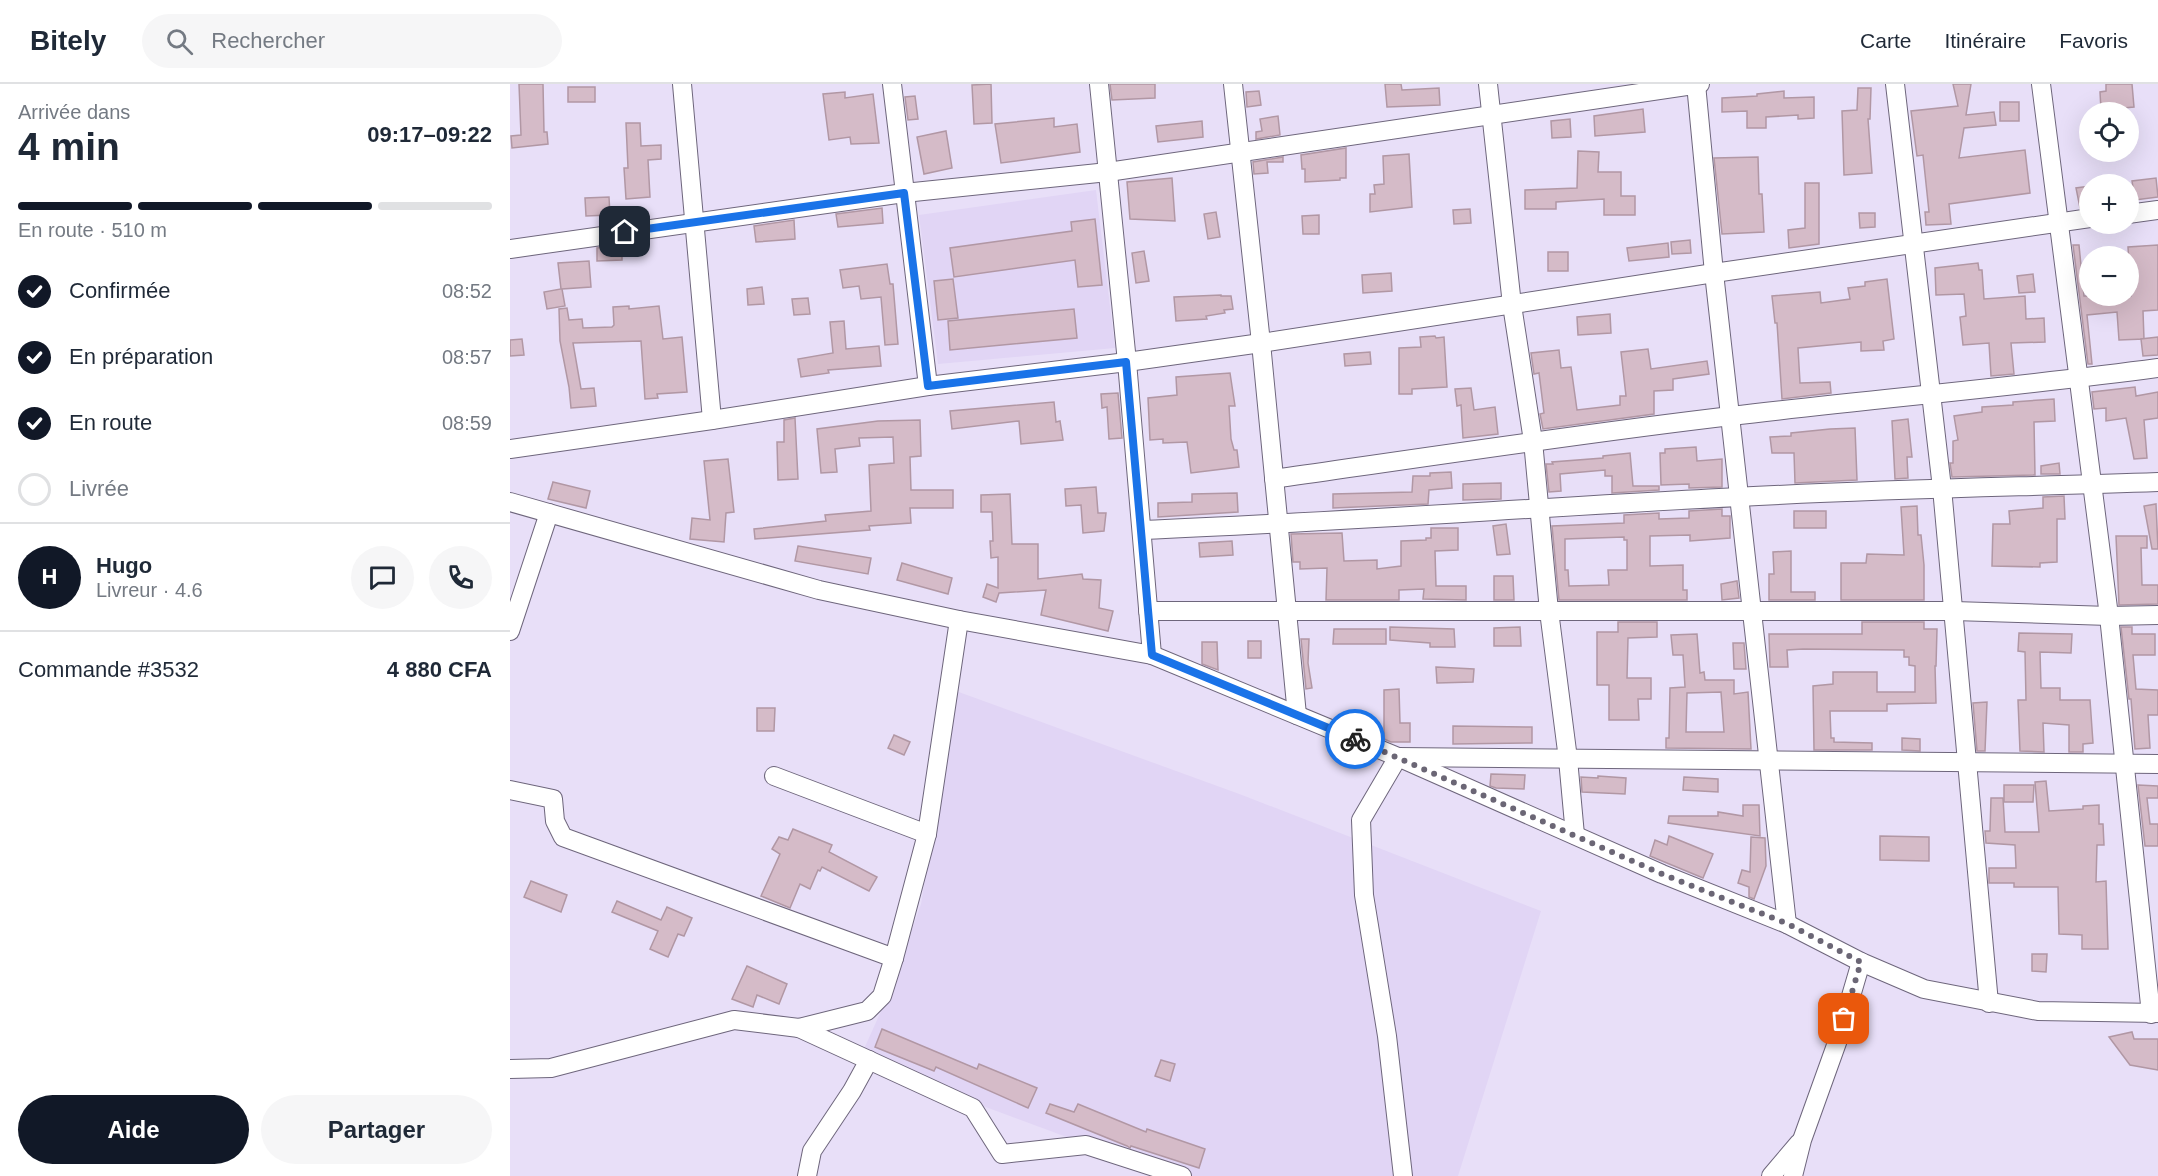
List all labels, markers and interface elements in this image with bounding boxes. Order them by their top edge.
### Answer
search box [142,14,562,68]
text: Bitely [30,25,106,56]
icon: search [163,25,196,58]
text: Rechercher [211,28,325,53]
text: Carte [1860,29,1911,52]
text: Itinéraire [1944,29,2026,52]
text: Favoris [2059,29,2128,52]
text: Arrivée dans [18,101,130,123]
map controls [2079,102,2139,306]
button: locate [2079,102,2139,162]
text: 09:17–09:22 [367,122,492,147]
text: 4 min [18,125,120,168]
button: + [2079,174,2139,234]
pin [599,206,650,257]
icon: home [608,215,641,248]
text: En route · 510 m [18,219,167,241]
button: − [2079,246,2139,306]
icon: check [18,275,51,308]
text: Confirmée [69,278,170,303]
text: 08:52 [442,280,492,302]
icon: check [18,341,51,374]
text: En préparation [69,344,213,369]
text: 08:57 [442,346,492,368]
icon: check [18,407,51,440]
text: En route [69,410,152,435]
text: 08:59 [442,412,492,434]
text: Livrée [69,476,129,501]
button: chat [351,546,414,609]
button: phone [429,546,492,609]
text: Hugo [96,553,152,578]
text: H [42,564,57,589]
text: Livreur · 4.6 [96,579,203,601]
text: Commande #3532 [18,657,199,682]
text: 4 880 CFA [387,657,492,682]
courier [1325,709,1385,769]
icon: bike [1339,723,1372,756]
pin [1818,993,1869,1044]
icon: bag [1827,1002,1860,1035]
button: Aide [18,1095,249,1164]
button: Partager [261,1095,492,1164]

